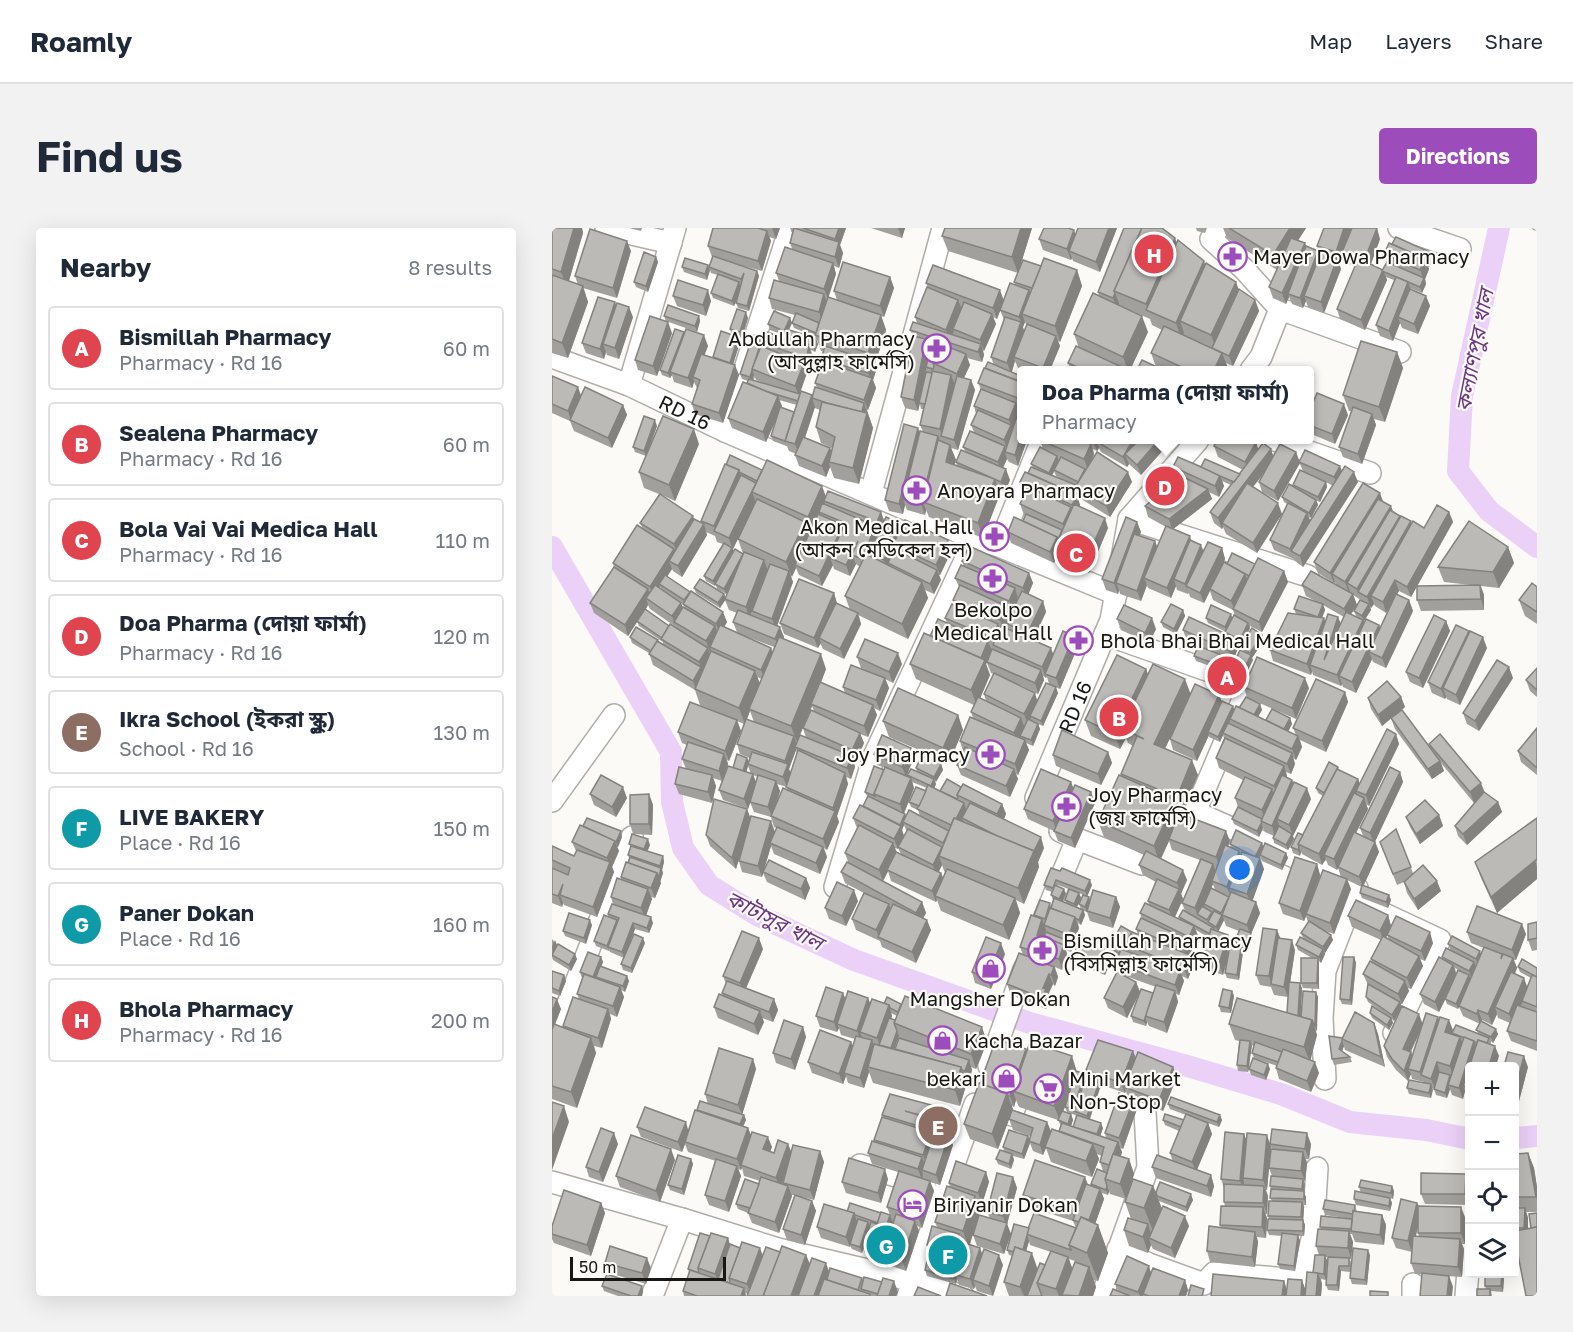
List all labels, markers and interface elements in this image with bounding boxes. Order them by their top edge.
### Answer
text: Roamly [30,25,132,58]
text: Map [1309,28,1352,54]
text: Layers [1385,28,1452,54]
text: Share [1485,28,1543,54]
button: Directions [1379,128,1537,184]
text: Find us [36,131,183,181]
pin: H [1134,231,1174,276]
pharmacy icon: Mayer Dowa Pharmacy [1216,240,1248,272]
place label: Mayer Dowa Pharmacy [1253,244,1469,268]
text: Nearby [60,252,151,283]
text: 8 results [408,255,492,279]
water label: কল্যাণপুর খাল [1449,283,1499,413]
text: Bismillah Pharmacy [119,323,331,350]
place label: Abdullah Pharmacy (আব্দুল্লাহ ফার্মেসি) [728,326,915,374]
pharmacy icon: Abdullah Pharmacy (আব্দুল্লাহ ফার্মেসি) [920,333,952,365]
text: A [74,336,89,360]
text: 60 m [443,336,490,360]
text: Pharmacy · Rd 16 [119,350,283,374]
popup [1017,366,1314,444]
text: Doa Pharma (দোয়া ফার্মা) [1042,378,1289,405]
street label: RD 16 [655,389,715,434]
text: Pharmacy [1042,409,1137,433]
text: Sealena Pharmacy [119,419,318,446]
text: B [74,432,89,456]
text: 60 m [443,432,490,456]
text: Pharmacy · Rd 16 [119,446,283,470]
pin: D [1146,464,1184,508]
pharmacy icon: Anoyara Pharmacy [900,474,932,506]
place label: Anoyara Pharmacy [937,478,1115,502]
place label: Akon Medical Hall (আকন মেডিকেল হল) [794,514,973,561]
text: Bola Vai Vai Medica Hall [119,515,378,542]
pharmacy icon: Akon Medical Hall (আকন মেডিকেল হল) [978,521,1010,553]
text: C [74,528,89,552]
text: 110 m [436,528,490,552]
pin: C [1056,530,1096,576]
text: Pharmacy · Rd 16 [119,542,283,566]
pharmacy icon: Bekolpo Medical Hall [977,562,1009,594]
place label: Bekolpo Medical Hall [933,597,1053,644]
text: Doa Pharma (দোয়া ফার্মা) [119,609,367,636]
text: D [74,624,89,648]
text: 120 m [434,624,490,648]
pharmacy icon: Bhola Bhai Bhai Medical Hall [1063,624,1095,656]
place label: Bhola Bhai Bhai Medical Hall [1100,628,1374,652]
text: Pharmacy · Rd 16 [119,640,283,664]
pin: A [1208,654,1246,698]
street label: RD 16 [1053,677,1096,737]
pin: B [1100,694,1138,740]
text: Ikra School (ইকরা স্কুল) [119,705,335,732]
text: E [75,720,88,744]
text: 130 m [434,720,490,744]
text: School · Rd 16 [119,736,254,760]
pharmacy icon: Joy Pharmacy [975,738,1007,770]
place label: Joy Pharmacy [836,742,970,766]
place label: Joy Pharmacy (জয় ফার্মেসি) [1088,782,1222,829]
pharmacy icon: Joy Pharmacy (জয় ফার্মেসি) [1051,790,1083,822]
text: LIVE BAKERY [119,803,264,830]
text: F [76,816,87,840]
text: 150 m [434,816,490,840]
text: Place · Rd 16 [119,830,241,854]
your location [1225,855,1254,884]
water label: কাটাসুর খাল [722,885,831,957]
text: Paner Dokan [119,899,254,926]
text: G [74,912,89,936]
text: 160 m [433,912,490,936]
text: Place · Rd 16 [119,926,241,950]
place label: Bismillah Pharmacy (বিসমিল্লাহ ফার্মেসি) [1063,928,1252,975]
pharmacy icon: Bismillah Pharmacy (বিসমিল্লাহ ফার্মেসি) [1026,935,1058,967]
shop icon: Mangsher Dokan [974,952,1006,984]
place label: Mangsher Dokan [909,986,1071,1010]
text: Bhola Pharmacy [119,995,294,1022]
text: H [74,1008,89,1032]
text: 200 m [431,1008,490,1032]
text: Pharmacy · Rd 16 [119,1022,283,1046]
shop icon: Kacha Bazar [927,1024,959,1056]
place label: Kacha Bazar [964,1028,1083,1052]
shop icon: bekari [991,1062,1023,1094]
map controls [1465,1062,1519,1278]
button: + [1465,1062,1519,1116]
place label: bekari [927,1066,986,1090]
place label: Mini Market Non-Stop [1069,1066,1181,1113]
supermarket icon: Mini Market Non-Stop [1032,1073,1064,1105]
pin: E [918,1104,958,1148]
button: − [1465,1116,1519,1170]
button: locate [1465,1170,1519,1224]
hotel icon: Biriyanir Dokan [896,1188,928,1220]
place label: Biriyanir Dokan [933,1192,1078,1216]
pin: G [866,1222,906,1268]
button: layers [1465,1224,1519,1278]
pin: F [928,1232,968,1278]
scale bar [570,1254,726,1282]
text: 50 m [579,1257,616,1277]

